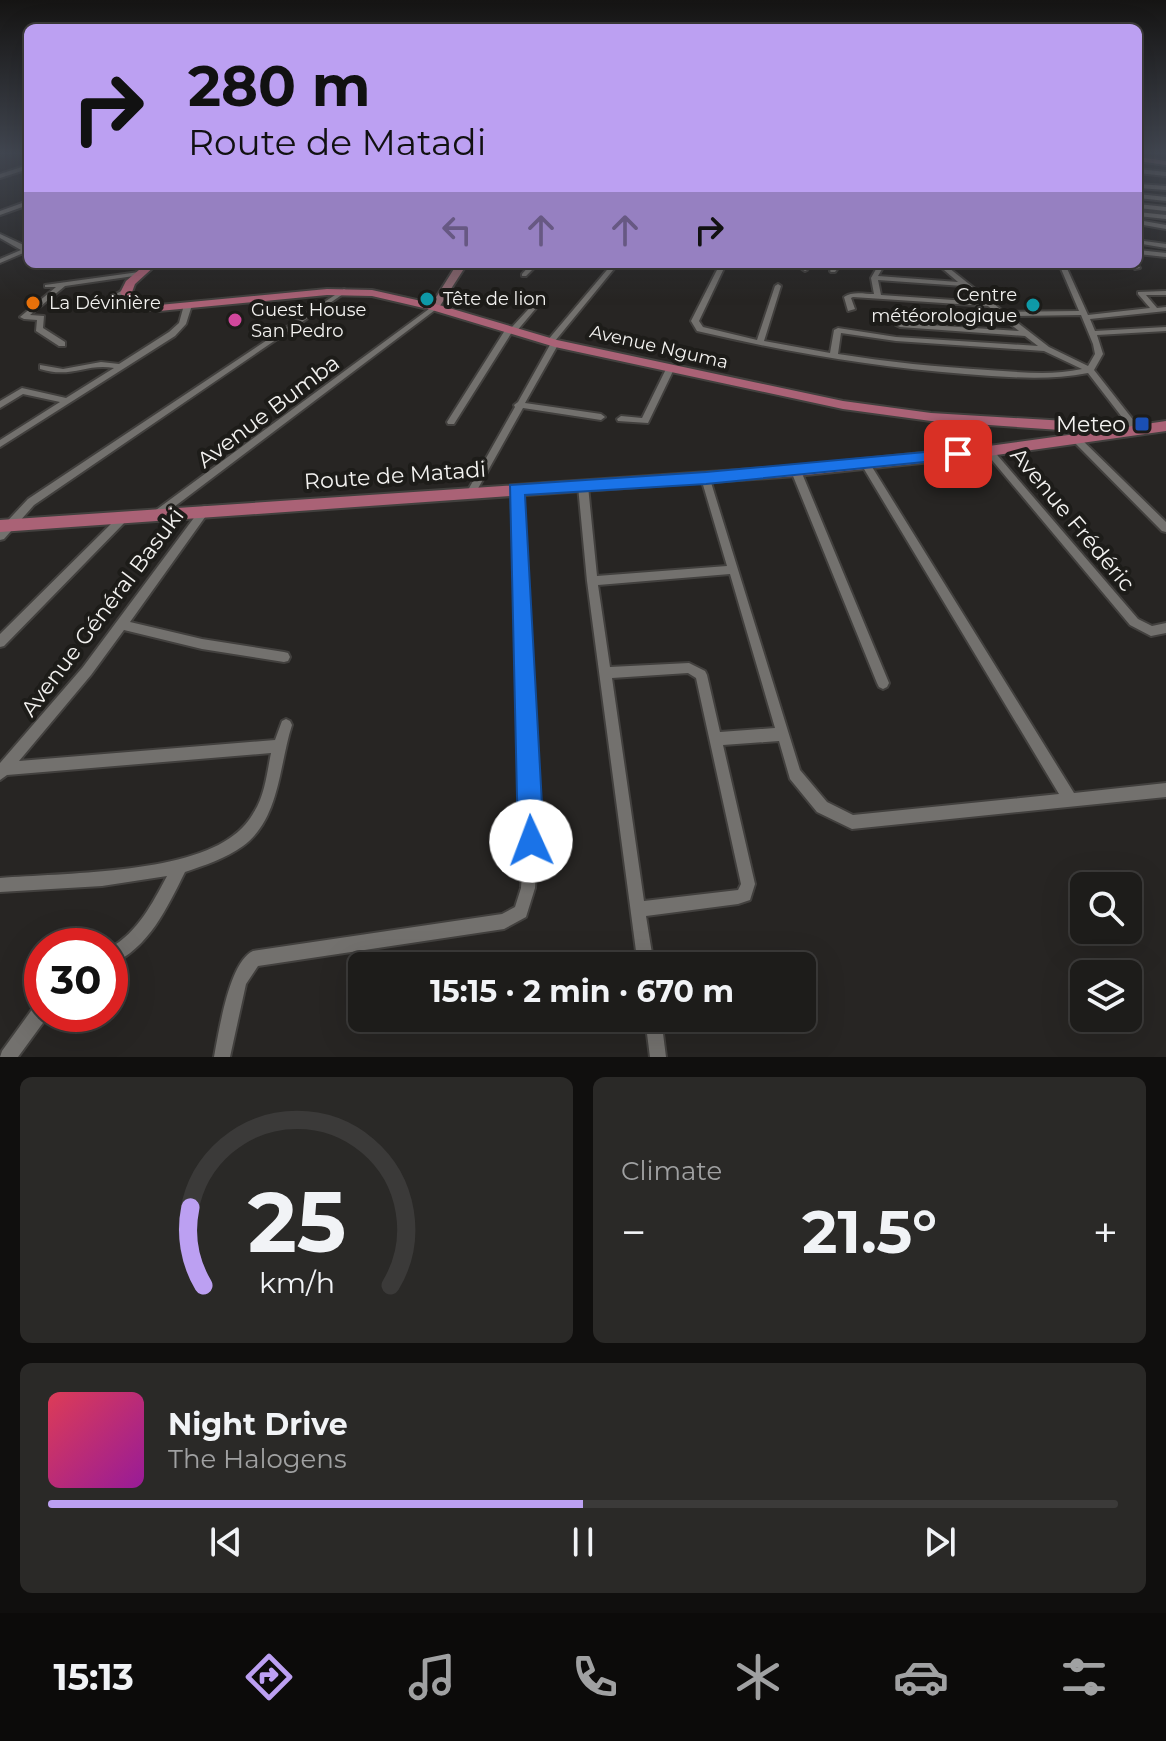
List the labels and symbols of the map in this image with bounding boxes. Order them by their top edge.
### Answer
place label: Centre météorologique [871,284,1017,327]
place label: Tête de lion [443,288,547,310]
marker: Tête de lion [418,290,436,308]
place label: La Dévinière [49,292,161,314]
marker: La Dévinière [24,294,42,312]
marker: Centre météorologique [1024,296,1042,314]
place label: Guest House San Pedro [251,299,366,342]
marker: Guest House San Pedro [226,311,244,329]
street label: Avenue Nguma [588,320,730,374]
street label: Avenue Bumba [192,349,345,474]
place label: Meteo [1056,411,1126,438]
marker: Meteo [1133,415,1151,433]
pin [924,420,992,488]
street label: Avenue Frédéric [1005,442,1141,597]
street label: Route de Matadi [303,456,487,495]
street label: Avenue Général Basuki [15,503,190,722]
position arrow [489,799,573,883]
speed limit sign: 30 [24,928,128,1032]

